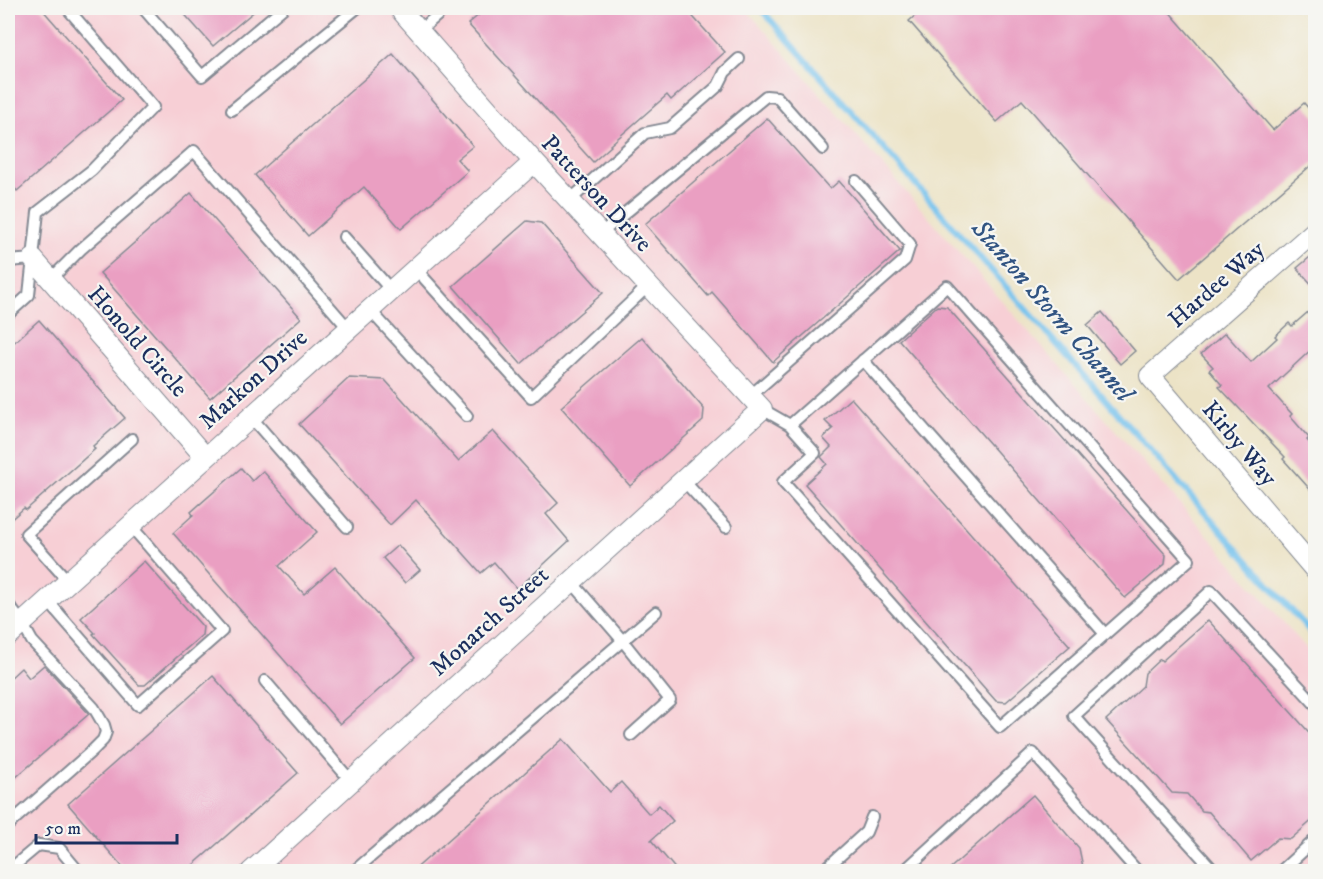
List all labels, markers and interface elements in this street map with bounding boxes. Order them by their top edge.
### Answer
street label: Patterson Drive [534,129,658,259]
water label: Stanton Storm Channel [963,212,1142,411]
street label: Hardee Way [1162,234,1272,335]
street label: Honold Circle [81,280,194,404]
street label: Markon Drive [193,323,314,436]
street label: Kirby Way [1195,395,1284,493]
street label: Monarch Street [424,560,556,683]
scale bar [36,807,177,845]
text: 50 m [45,818,81,840]

